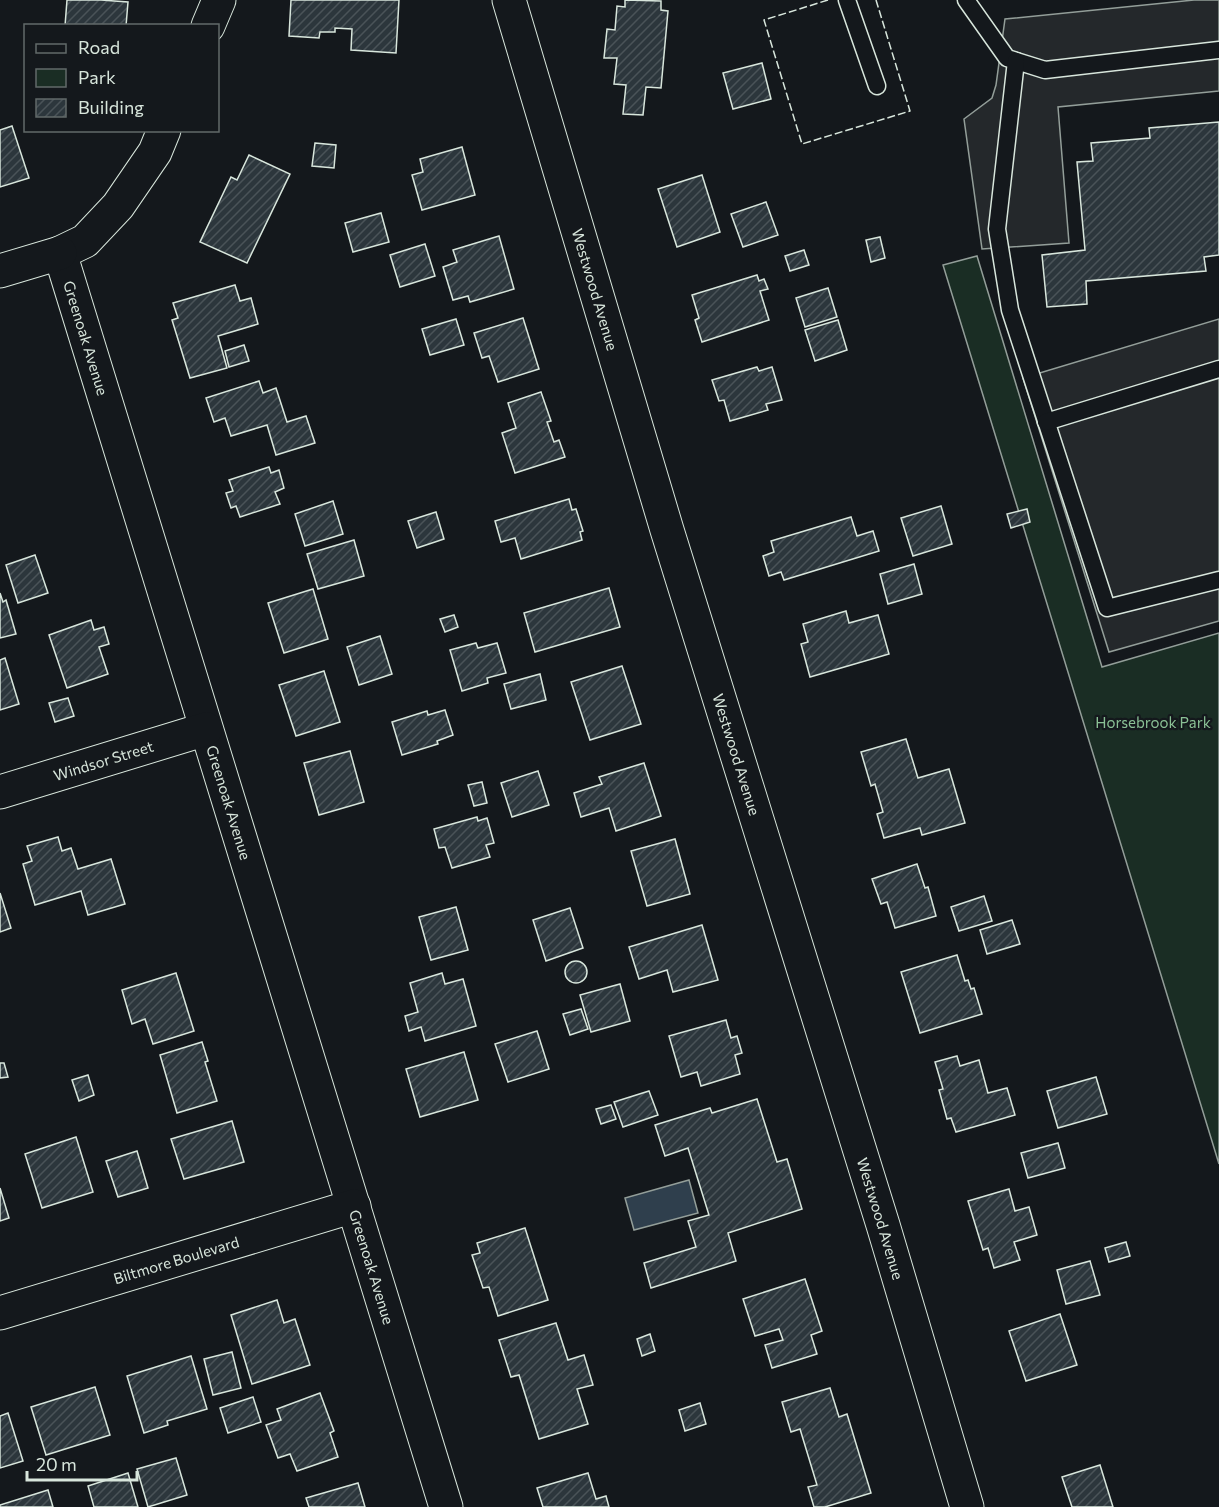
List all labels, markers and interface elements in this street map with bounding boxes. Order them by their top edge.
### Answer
legend [24,24,219,132]
text: Road [78,36,120,58]
text: Park [78,66,116,88]
text: Building [78,96,144,118]
street label: Westwood Avenue [569,226,622,353]
street label: Greenoak Avenue [60,278,112,398]
street label: Westwood Avenue [709,691,764,817]
park label: Horsebrook Park [1095,713,1211,731]
street label: Windsor Street [51,737,155,784]
street label: Greenoak Avenue [203,743,255,862]
street label: Westwood Avenue [854,1155,908,1282]
street label: Greenoak Avenue [346,1207,398,1327]
street label: Biltmore Boulevard [111,1232,241,1287]
scale bar [27,1444,136,1482]
text: 20 m [36,1453,77,1475]

